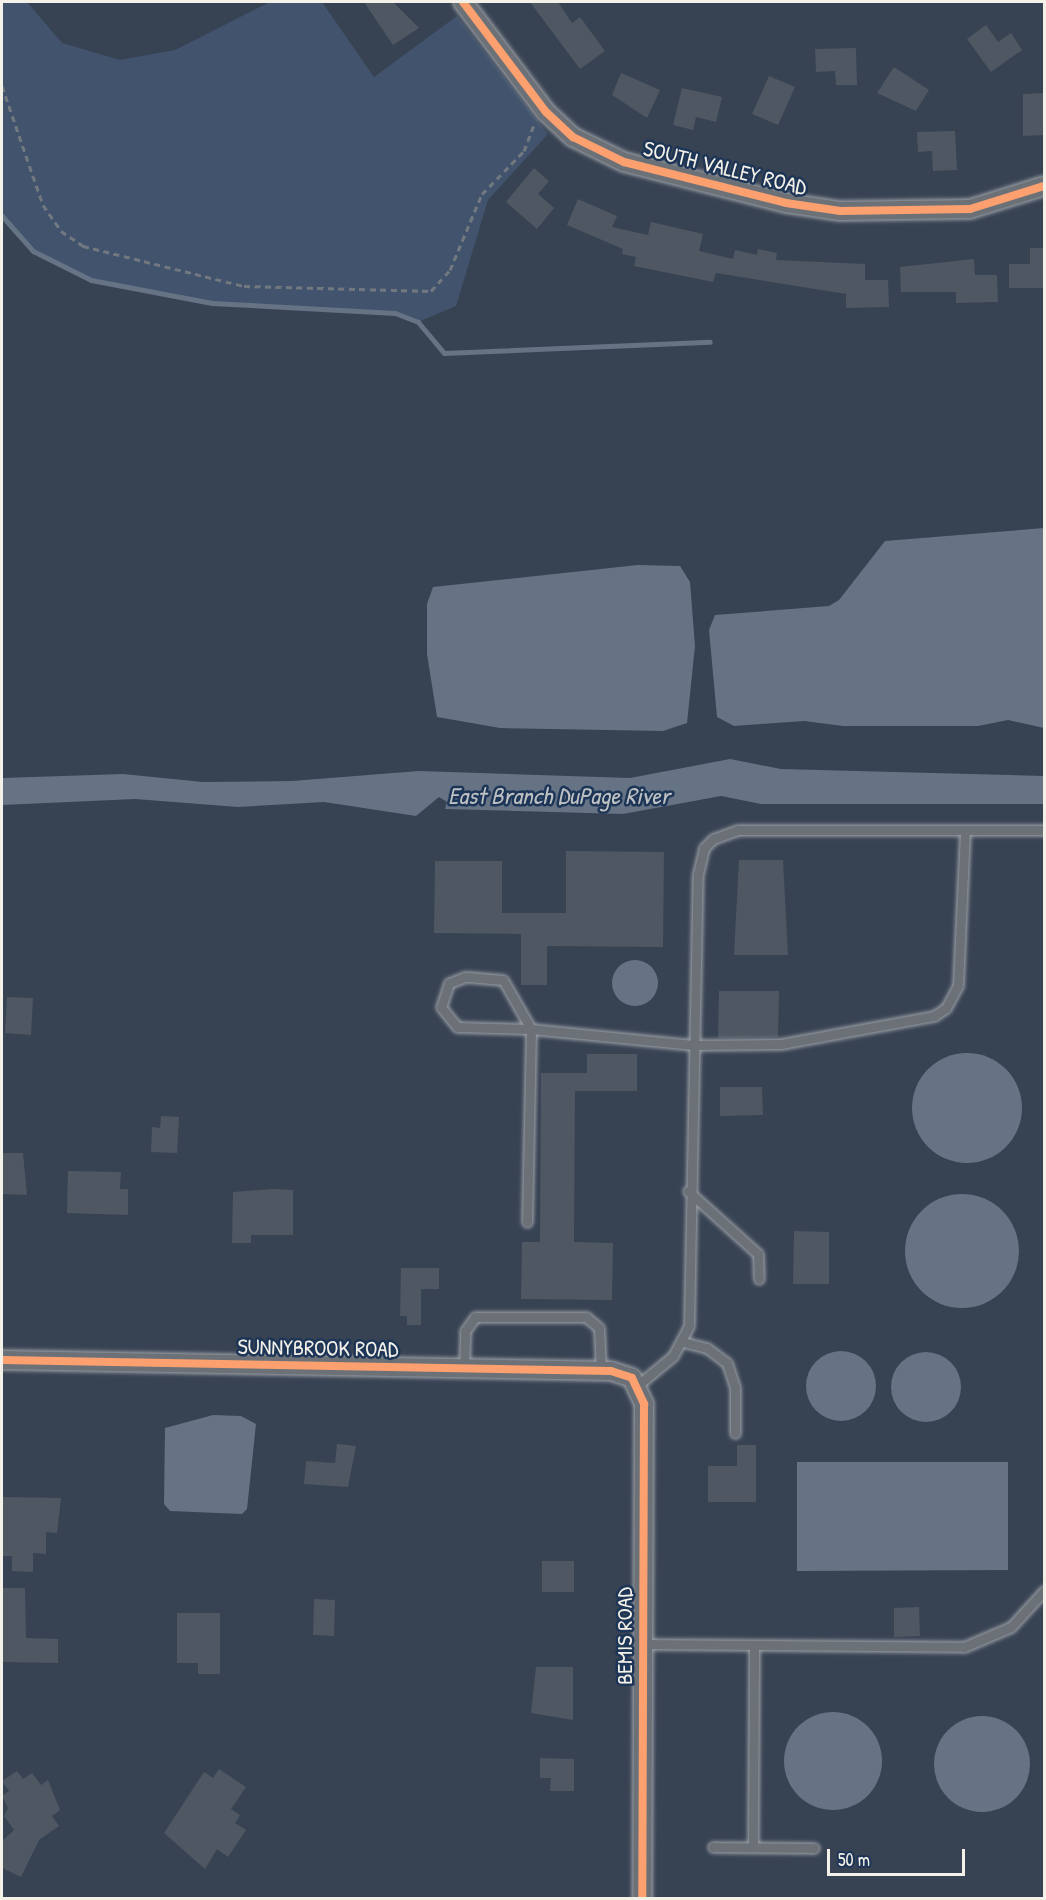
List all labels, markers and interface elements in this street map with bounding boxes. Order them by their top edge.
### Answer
street label: SOUTH VALLEY ROAD [641,135,809,201]
water label: East Branch DuPage River [448,782,670,810]
street label: SUNNYBROOK ROAD [237,1333,399,1363]
street label: BEMIS ROAD [612,1587,638,1685]
scale bar [830,1837,968,1875]
text: 50 m [838,1847,870,1872]

